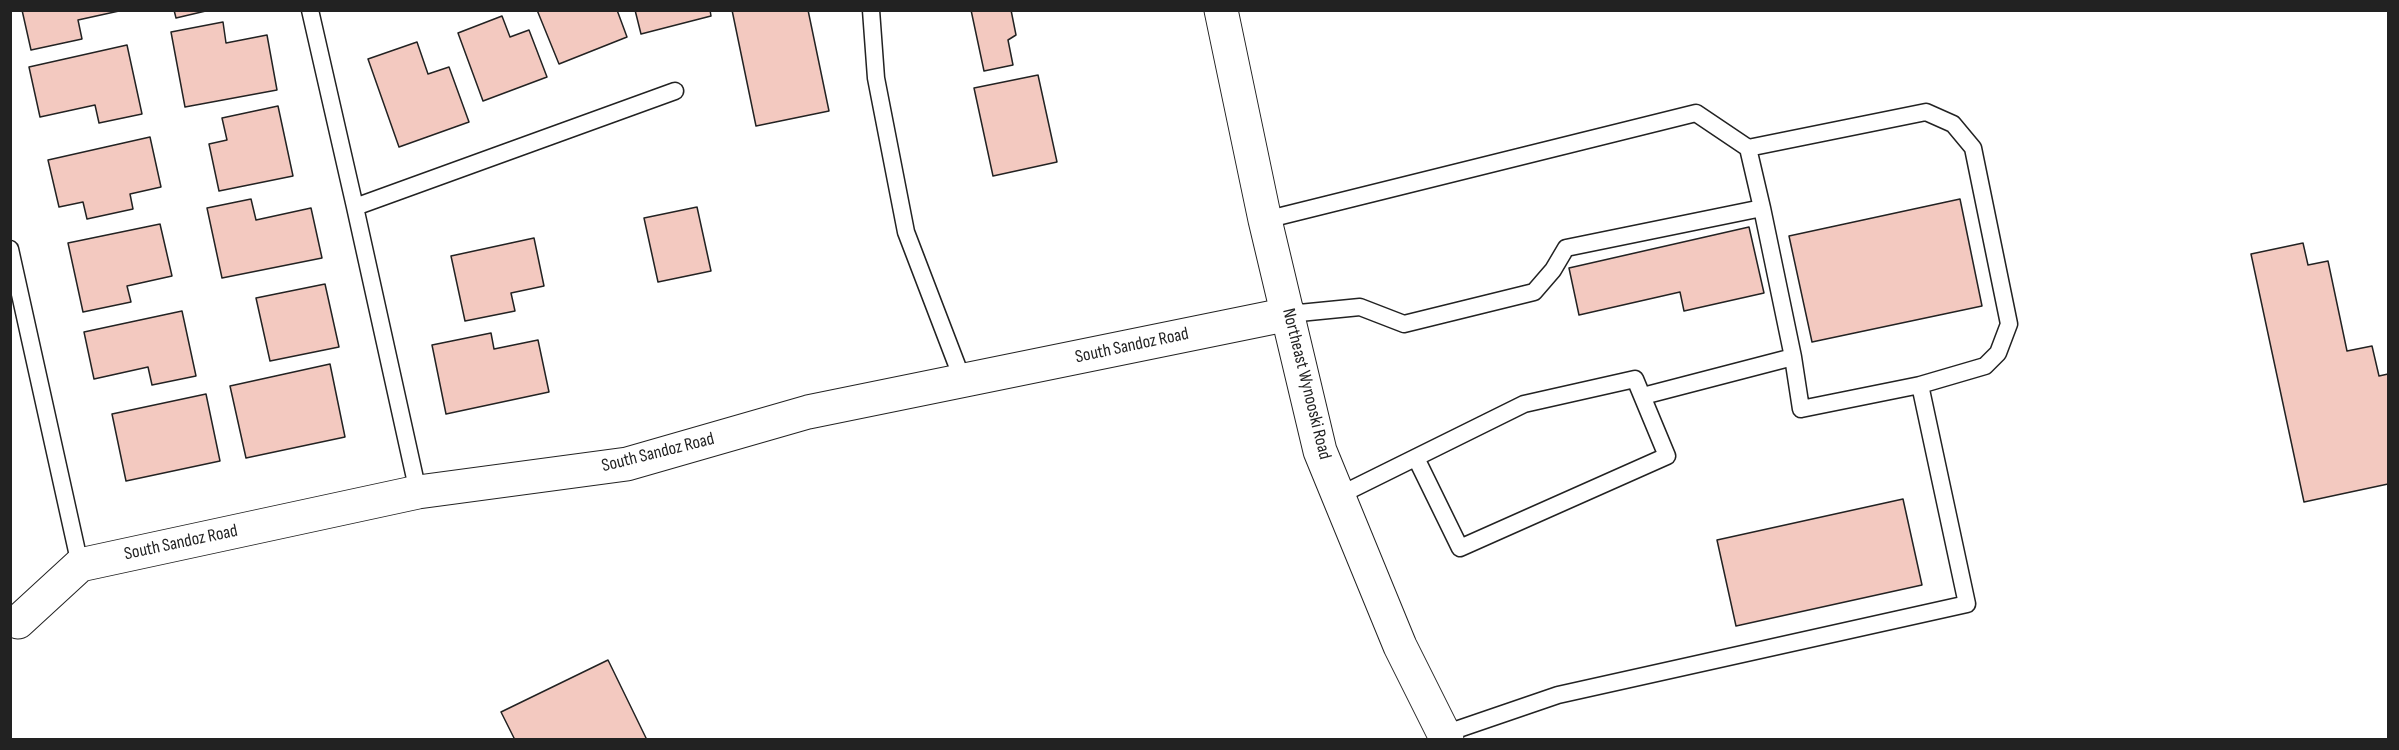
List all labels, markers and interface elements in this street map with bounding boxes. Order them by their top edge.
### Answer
street label: Northeast Wynooski Road [1277,306,1335,462]
street label: South Sandoz Road [1073,323,1191,369]
street label: South Sandoz Road [599,429,717,477]
street label: South Sandoz Road [122,520,240,566]

